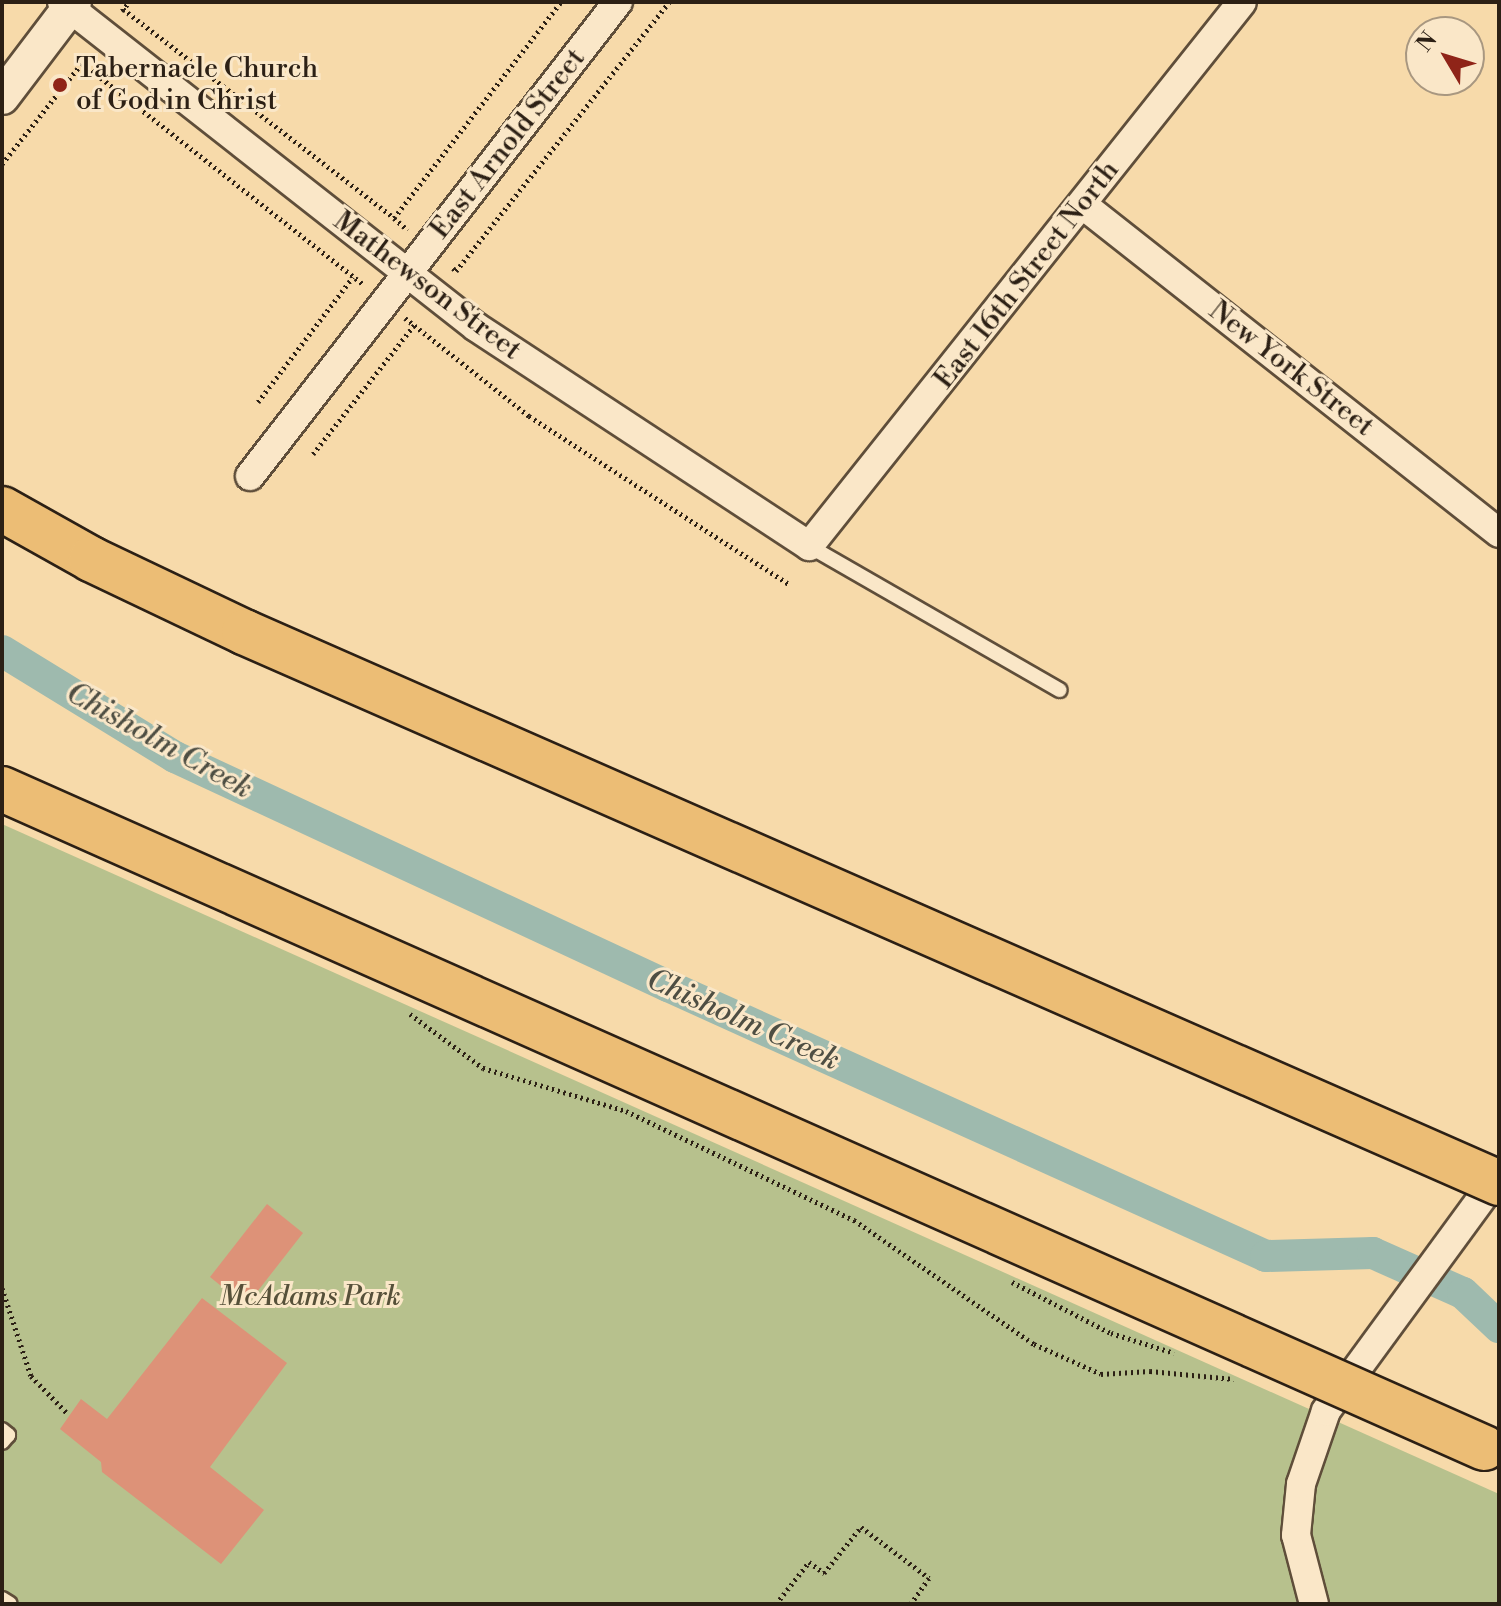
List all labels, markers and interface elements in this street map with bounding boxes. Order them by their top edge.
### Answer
north arrow [1405,16,1485,96]
text: N [1411,27,1443,57]
street label: East Arnold Street [423,42,593,246]
place label: Tabernacle Church of God in Christ [76,52,318,118]
marker: Tabernacle Church of God in Christ [51,76,69,94]
street label: East 16th Street North [927,154,1127,396]
street label: Mathewson Street [327,205,527,367]
street label: New York Street [1202,294,1380,444]
water label: Chisholm Creek [60,675,258,807]
water label: Chisholm Creek [641,961,845,1079]
park label: McAdams Park [219,1280,401,1314]

